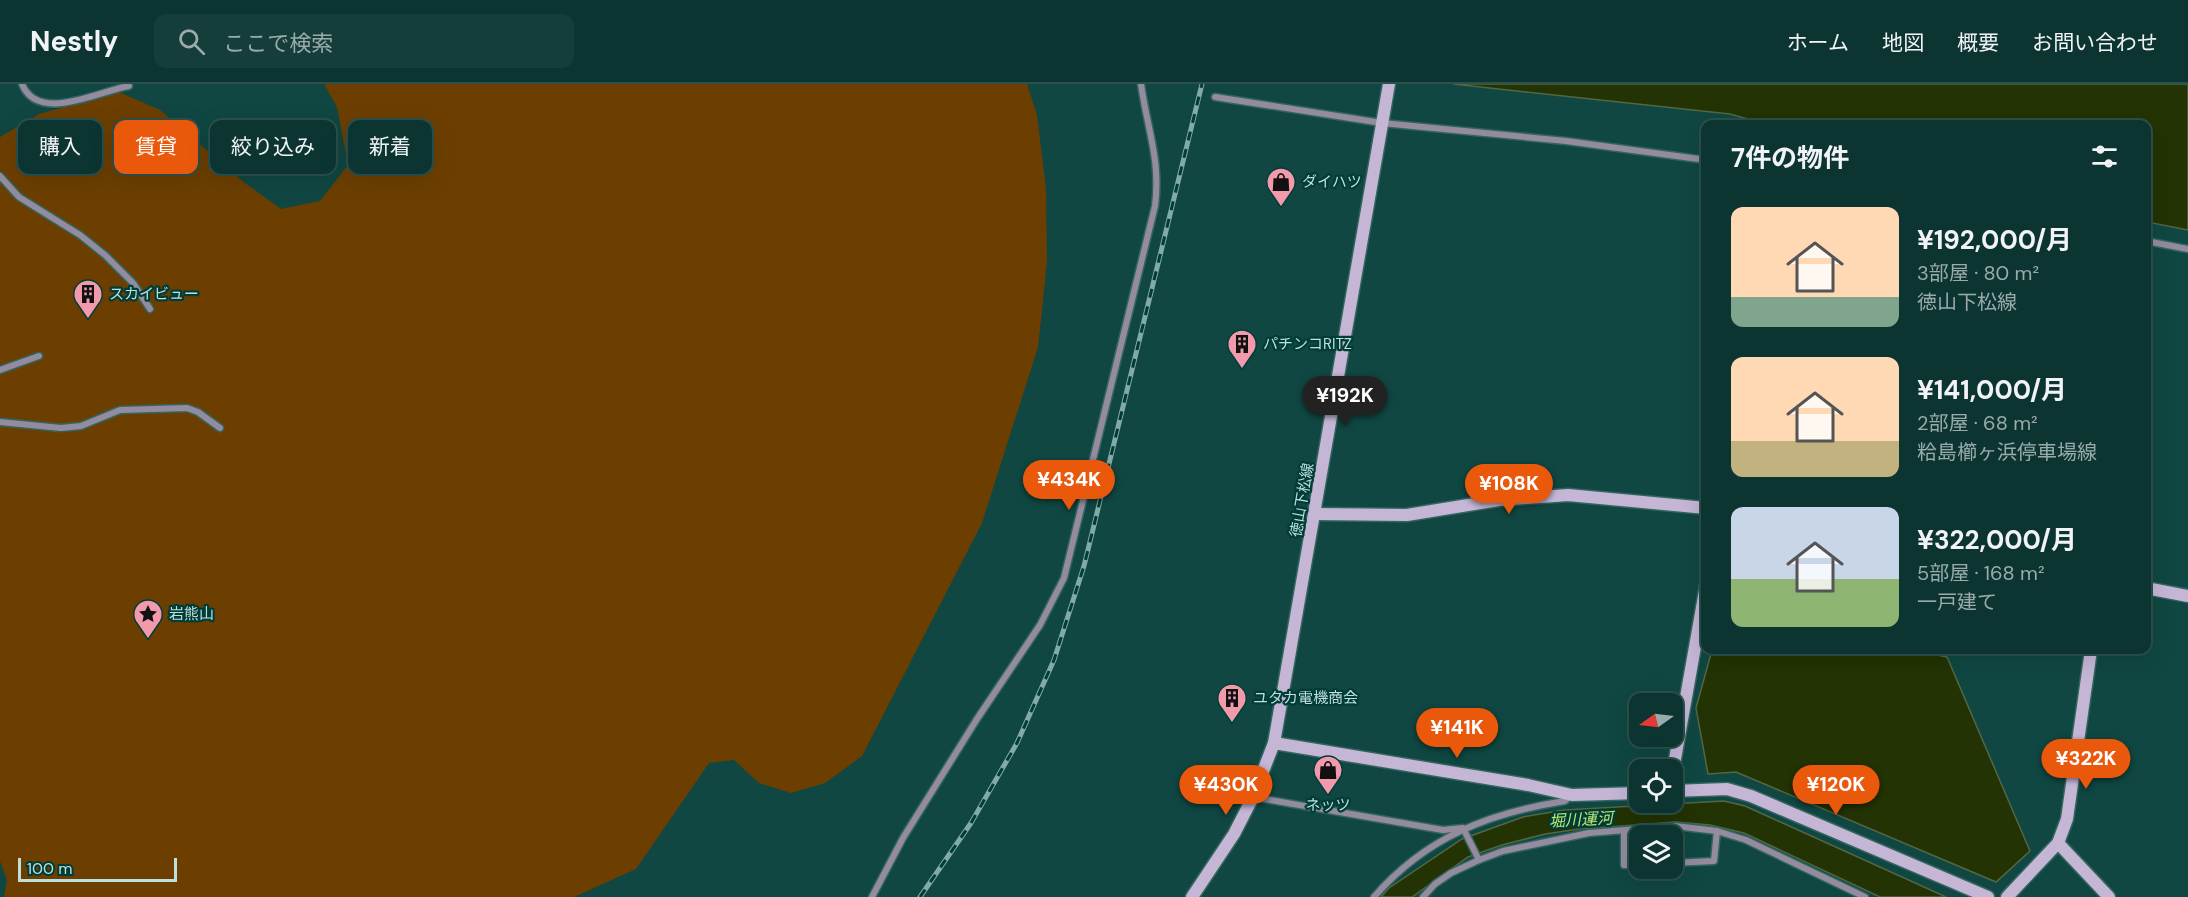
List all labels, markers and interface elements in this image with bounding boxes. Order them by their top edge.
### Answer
search box [154,14,574,68]
text: Nestly [30,23,118,60]
icon: search [175,25,208,58]
text: ここで検索 [223,29,333,58]
text: ホーム [1787,29,1849,57]
text: 地図 [1882,29,1924,57]
text: 概要 [1957,29,1999,57]
text: お問い合わせ [2032,29,2158,57]
chip: 購入 [18,120,102,174]
chip: 賃貸 [114,120,198,174]
chip: 絞り込み [210,120,336,174]
chip: 新着 [348,120,432,174]
icon: filters [2088,140,2121,173]
text: 7件の物件 [1731,141,1849,175]
shop icon: ダイハツ [1265,166,1297,208]
place label: ダイハツ [1302,172,1362,192]
text: ¥192,000/月 [1917,223,2072,257]
icon: home [1779,231,1851,303]
text: 3部屋 · 80 m² [1917,260,2039,286]
building icon: スカイビュー [72,278,104,320]
place label: スカイビュー [109,284,199,304]
text: 徳山下松線 [1917,289,2017,315]
building icon: パチンコRITZ [1226,328,1258,370]
place label: パチンコRITZ [1263,334,1352,354]
text: ¥141,000/月 [1917,373,2067,407]
pin: ¥192K [1303,376,1387,427]
icon: home [1779,381,1851,453]
text: ¥192K [1316,382,1374,408]
text: 2部屋 · 68 m² [1917,410,2038,436]
text: 粭島櫛ヶ浜停車場線 [1917,439,2097,465]
pin: ¥434K [1027,460,1111,511]
street label: 徳山下松線 [1286,461,1318,539]
pin: ¥108K [1467,464,1551,515]
text: ¥434K [1037,466,1101,492]
text: ¥108K [1479,470,1539,496]
text: ¥322,000/月 [1917,523,2077,557]
icon: home [1779,531,1851,603]
text: 5部屋 · 168 m² [1917,560,2045,586]
text: 一戸建て [1917,589,1997,615]
place icon: 岩熊山 [132,598,164,640]
place label: 岩熊山 [169,604,214,624]
building icon: ユタカ電機商会 [1216,682,1248,724]
place label: ユタカ電機商会 [1253,688,1358,708]
north arrow [1629,693,1683,747]
map controls [1629,693,1683,879]
pin: ¥141K [1415,708,1499,759]
text: ¥141K [1430,714,1484,740]
pin: ¥322K [2044,739,2128,790]
text: ¥322K [2055,745,2117,771]
shop icon: ネッツ [1312,754,1344,796]
button: locate [1629,759,1683,813]
pin: ¥430K [1184,765,1268,816]
pin: ¥120K [1794,765,1878,816]
text: ¥430K [1193,771,1259,797]
text: ¥120K [1807,771,1865,797]
place label: ネッツ [1305,795,1351,815]
water label: 堀川運河 [1549,807,1617,832]
button: layers [1629,825,1683,879]
scale bar [18,855,177,882]
text: 100 m [27,858,72,879]

